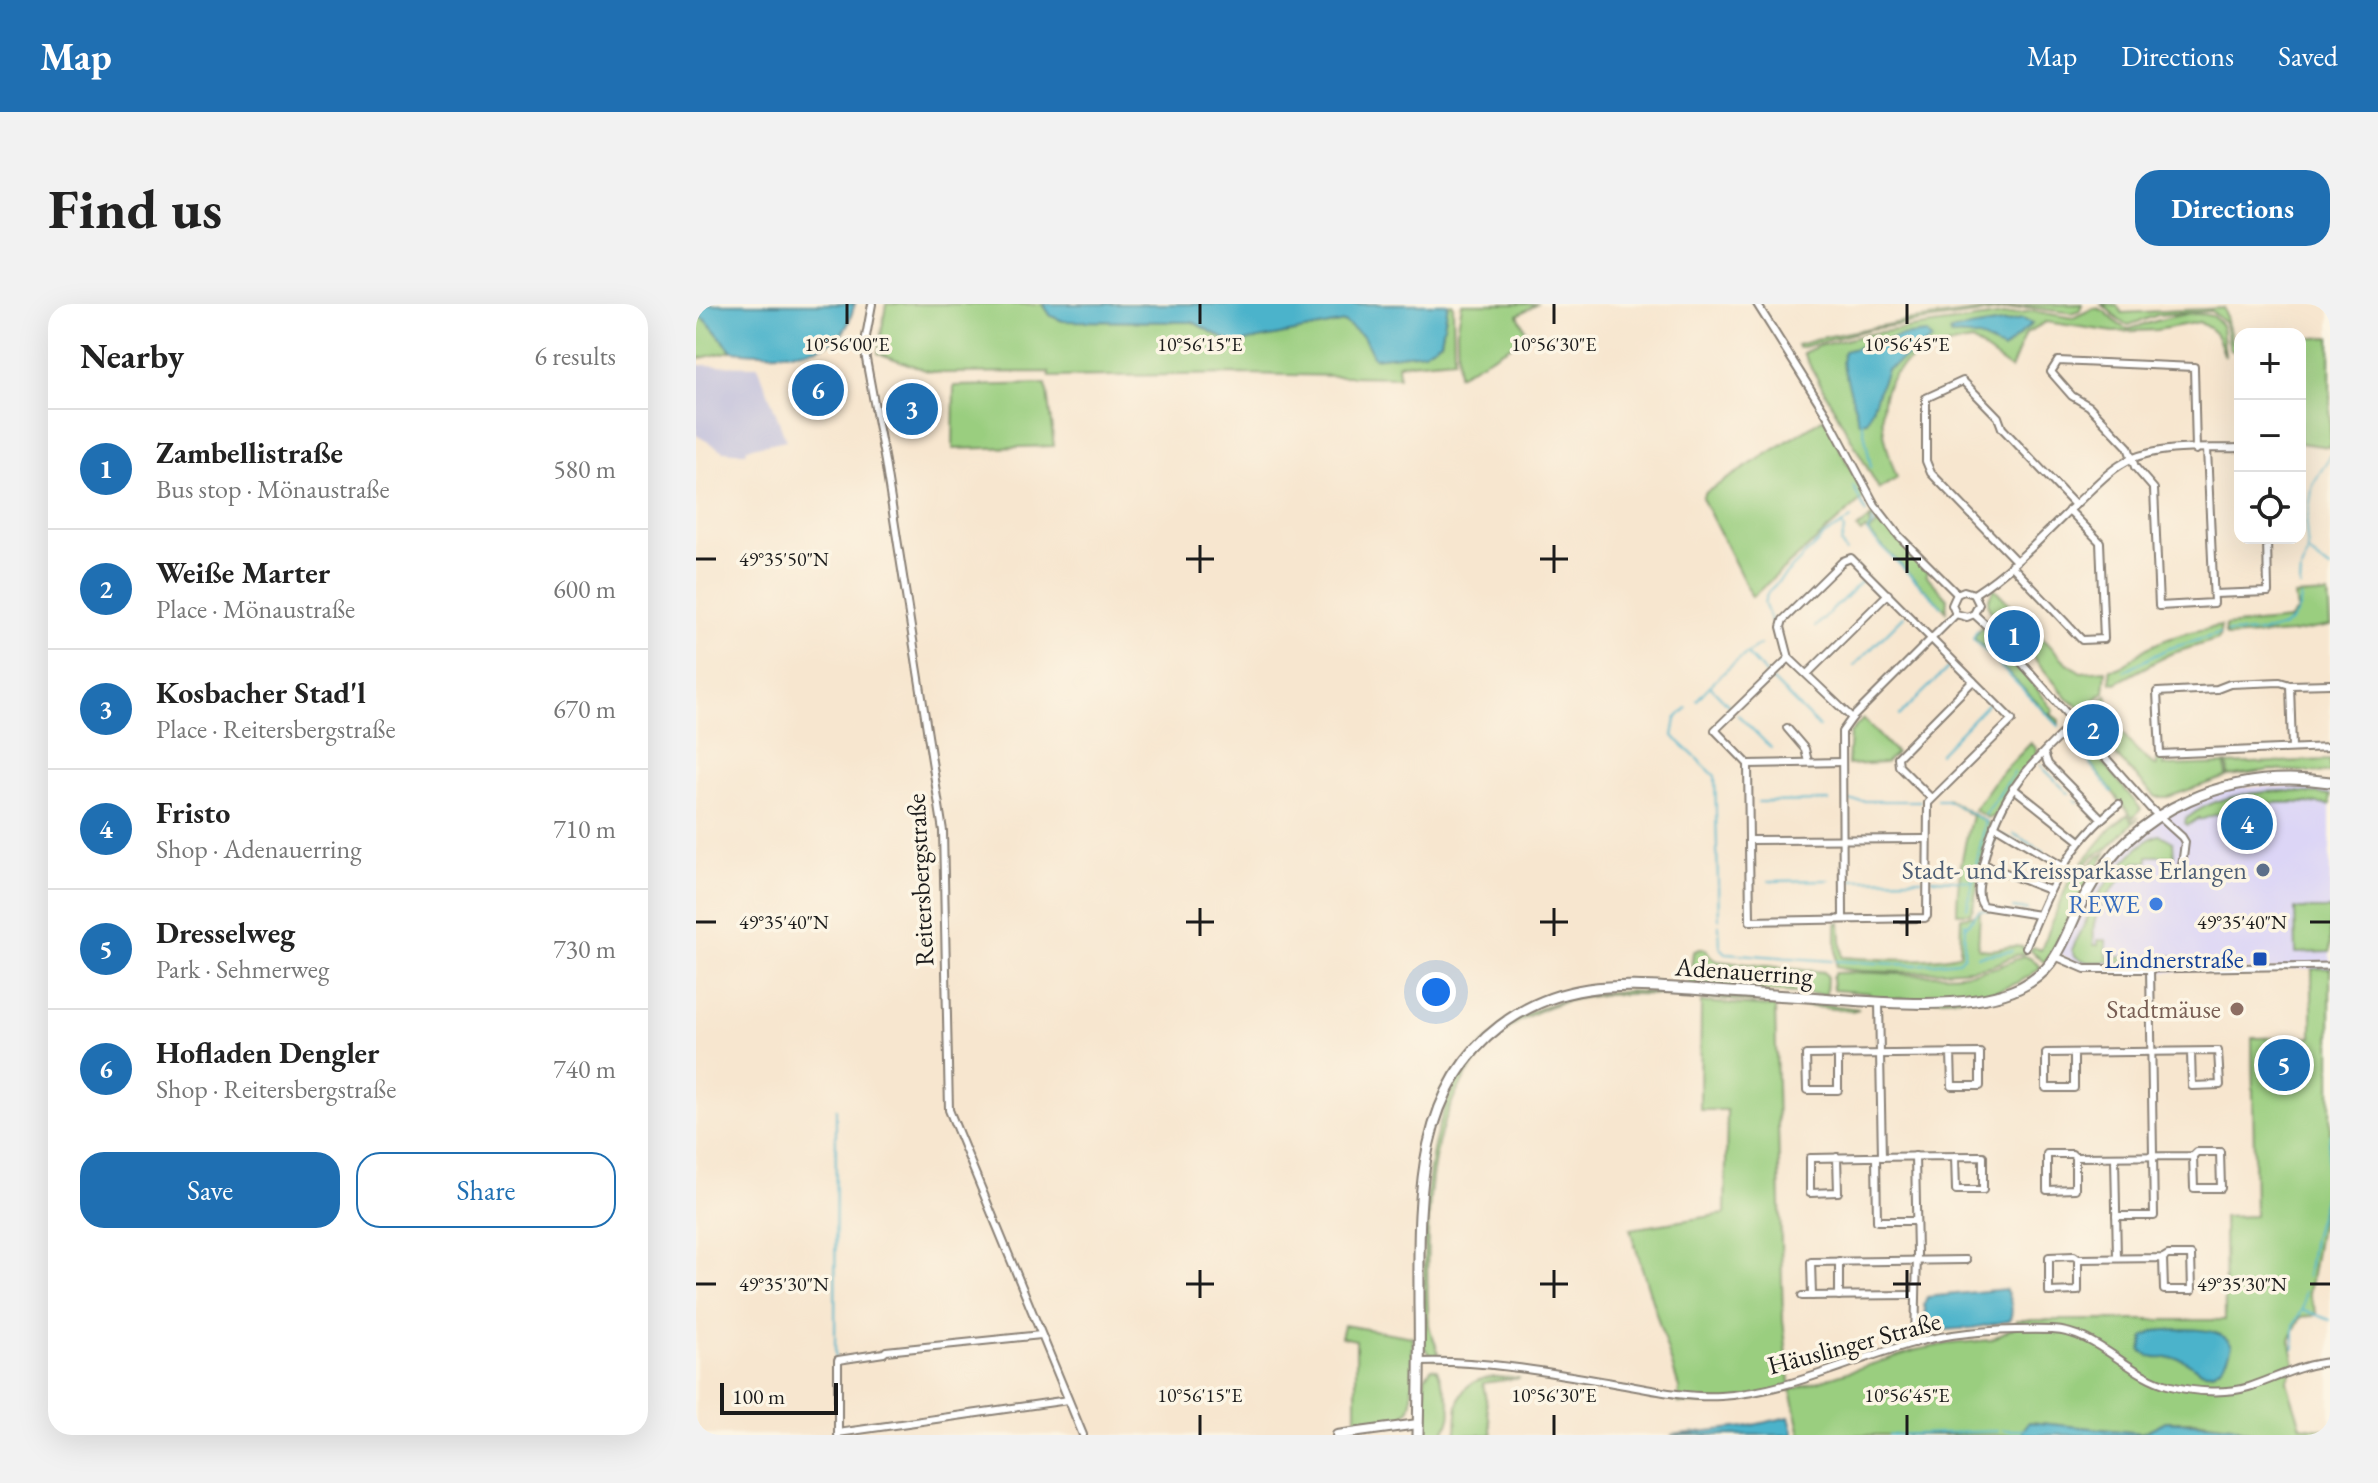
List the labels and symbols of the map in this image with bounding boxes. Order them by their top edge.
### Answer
text: 10°56'00"E [804,331,890,357]
text: 10°56'15"E [1157,331,1243,357]
text: 10°56'30"E [1511,331,1597,357]
text: 10°56'45"E [1864,331,1950,357]
pin: 6 [792,360,844,420]
pin: 3 [886,379,938,439]
text: 49°35'50"N [739,546,829,572]
pin: 1 [1988,606,2040,666]
pin: 2 [2067,700,2119,760]
street label: Reitersbergstraße [899,793,941,967]
pin: 4 [2221,794,2273,854]
place label: Stadt- und Kreissparkasse Erlangen [1902,853,2247,887]
marker: Stadt- und Kreissparkasse Erlangen [2254,861,2272,879]
place label: REWE [2068,887,2140,921]
marker: REWE [2147,895,2165,913]
text: 49°35'40"N [739,909,829,935]
text: 49°35'40"N [2197,909,2287,935]
place label: Lindnerstraße [2104,942,2244,976]
street label: Adenauerring [1673,949,1815,993]
marker: Lindnerstraße [2251,950,2269,968]
your location [1416,972,1456,1012]
place label: Stadtmäuse [2106,992,2221,1026]
marker: Stadtmäuse [2228,1000,2246,1018]
pin: 5 [2258,1035,2310,1095]
text: 49°35'30"N [739,1271,829,1297]
text: 49°35'30"N [2197,1271,2287,1297]
street label: Häuslinger Straße [1764,1304,1944,1382]
scale bar [720,1379,838,1415]
text: 10°56'15"E [1157,1382,1243,1408]
text: 10°56'30"E [1511,1382,1597,1408]
text: 10°56'45"E [1864,1382,1950,1408]

